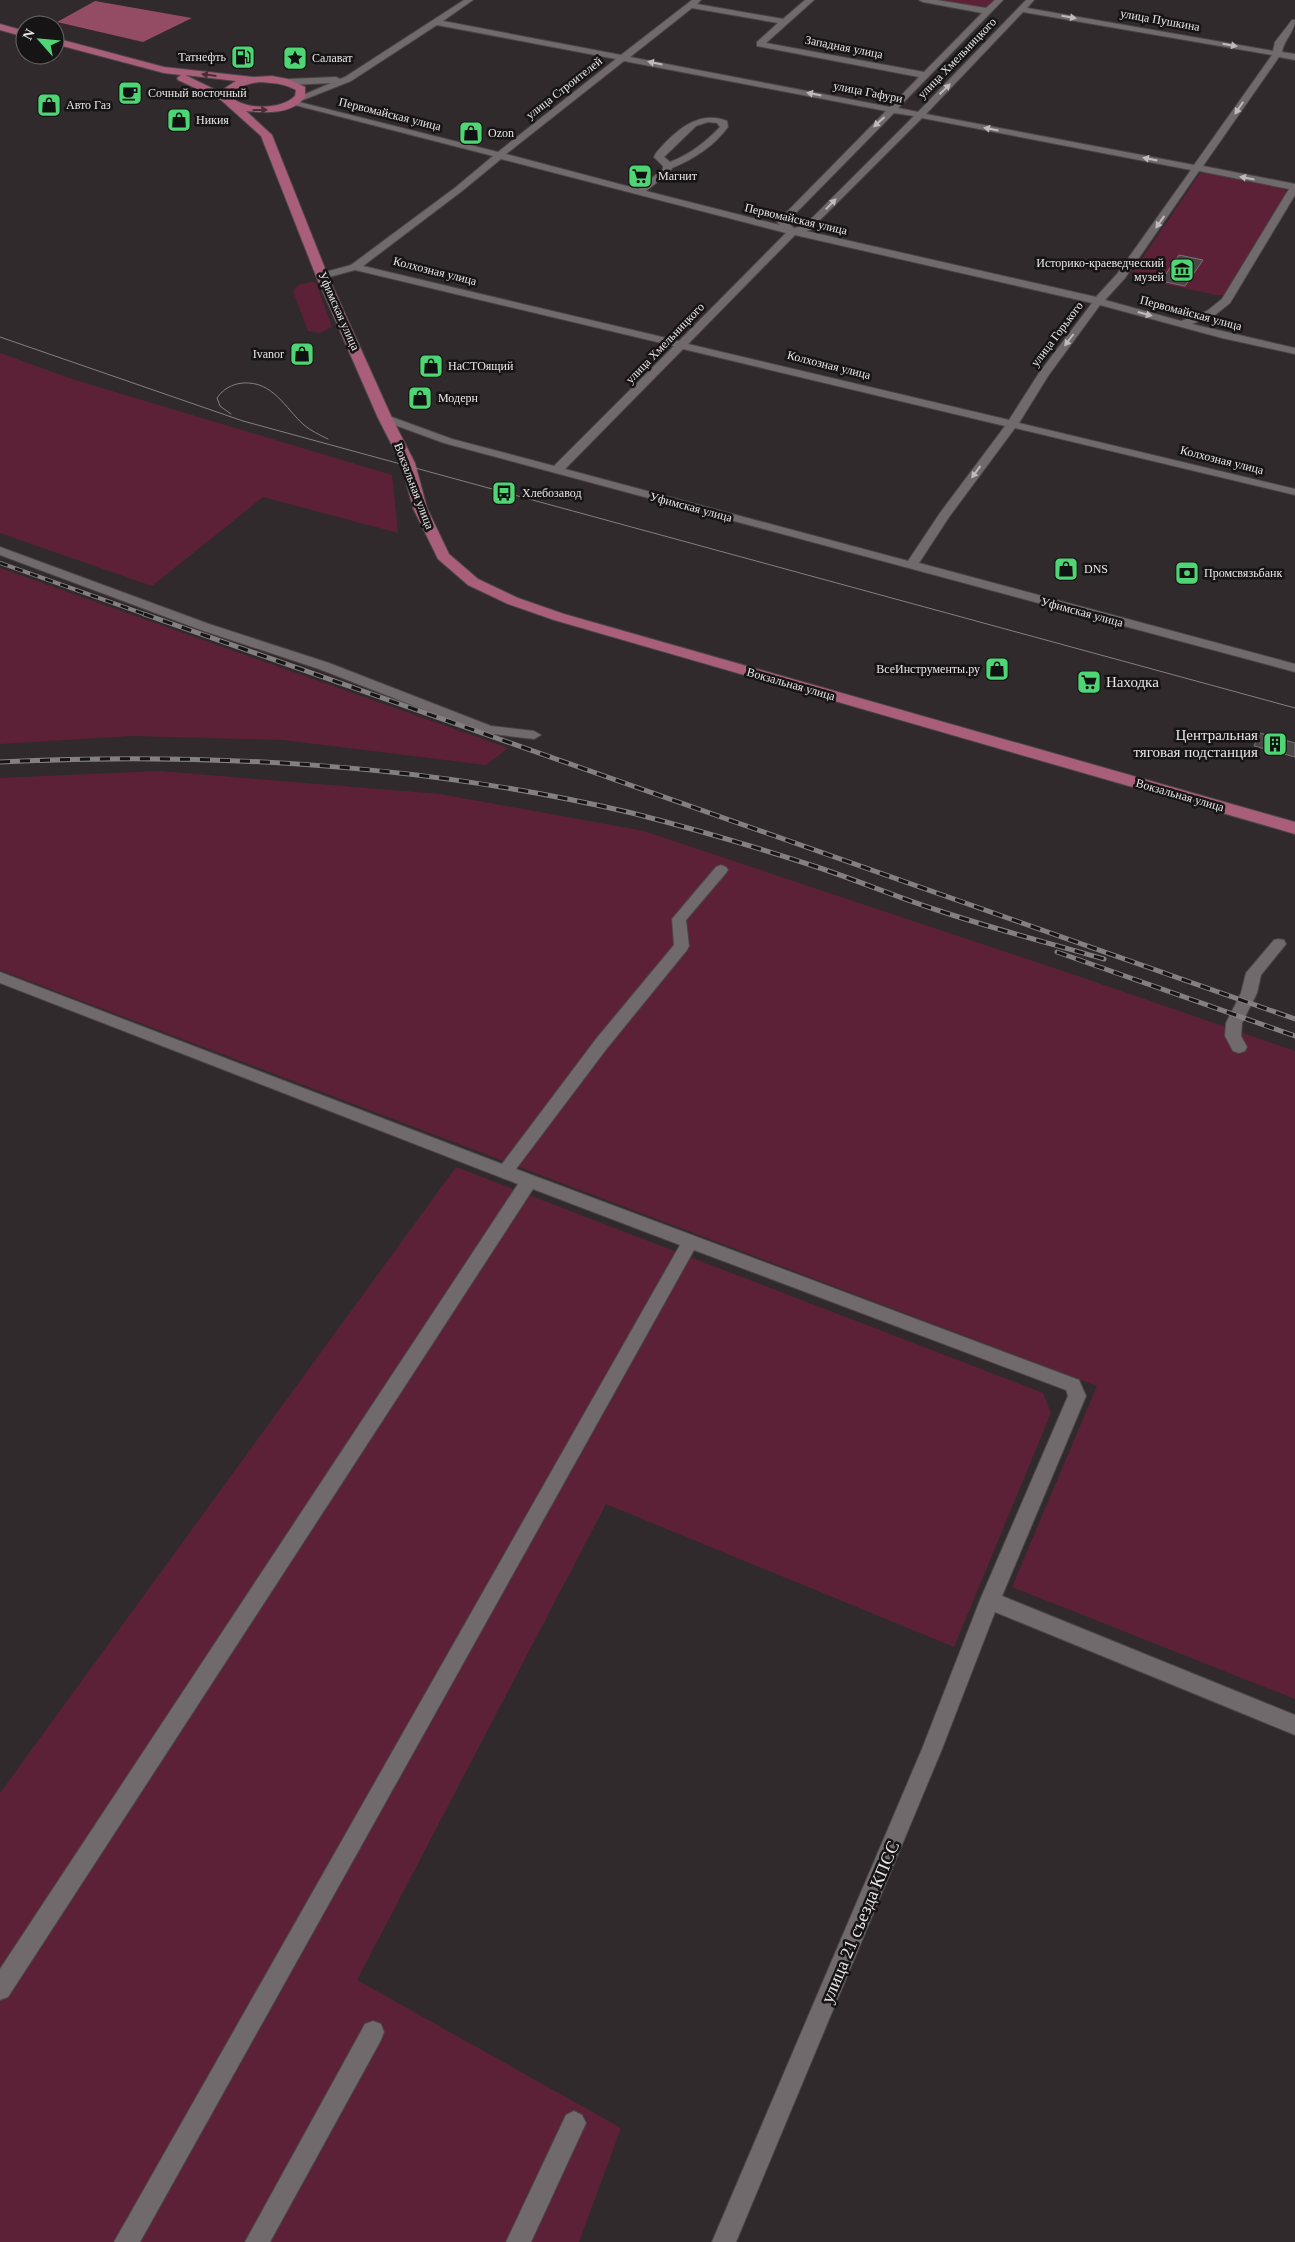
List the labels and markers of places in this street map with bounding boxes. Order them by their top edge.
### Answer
fuel station icon: Татнефть [230,44,256,70]
place icon: Салават [282,45,308,71]
place label: Татнефть [178,50,227,64]
place label: Салават [312,51,353,65]
cafe icon: Сочный восточный [117,80,143,106]
place label: Сочный восточный [148,86,247,100]
shop icon: Авто Газ [36,92,62,118]
place label: Авто Газ [66,98,111,112]
shop icon: Никия [166,107,192,133]
place label: Никия [196,113,229,127]
shop icon: Ozon [458,120,484,146]
place label: Ozon [488,126,514,140]
supermarket icon: Магнит [627,163,653,189]
place label: Магнит [658,169,698,183]
place label: Историко-краеведческий музей [1036,256,1165,284]
museum icon: Историко-краеведческий музей [1169,257,1195,283]
shop icon: Ivanor [289,341,315,367]
place label: Ivanor [253,347,284,361]
shop icon: НаСТОящий [418,353,444,379]
place label: НаСТОящий [448,359,514,373]
shop icon: Модерн [407,385,433,411]
place label: Модерн [438,391,478,405]
bus stop icon: Хлебозавод [491,480,517,506]
place label: Хлебозавод [522,486,582,500]
shop icon: DNS [1053,556,1079,582]
bank icon: Промсвязьбанк [1174,560,1200,586]
place label: DNS [1084,562,1108,576]
place label: Промсвязьбанк [1204,566,1282,580]
shop icon: ВсеИнструменты.ру [984,656,1010,682]
place label: ВсеИнструменты.ру [876,662,980,676]
supermarket icon: Находка [1076,669,1102,695]
place label: Находка [1106,674,1159,690]
place label: Центральная тяговая подстанция [1134,727,1258,760]
building icon: Центральная тяговая подстанция [1262,731,1288,757]

